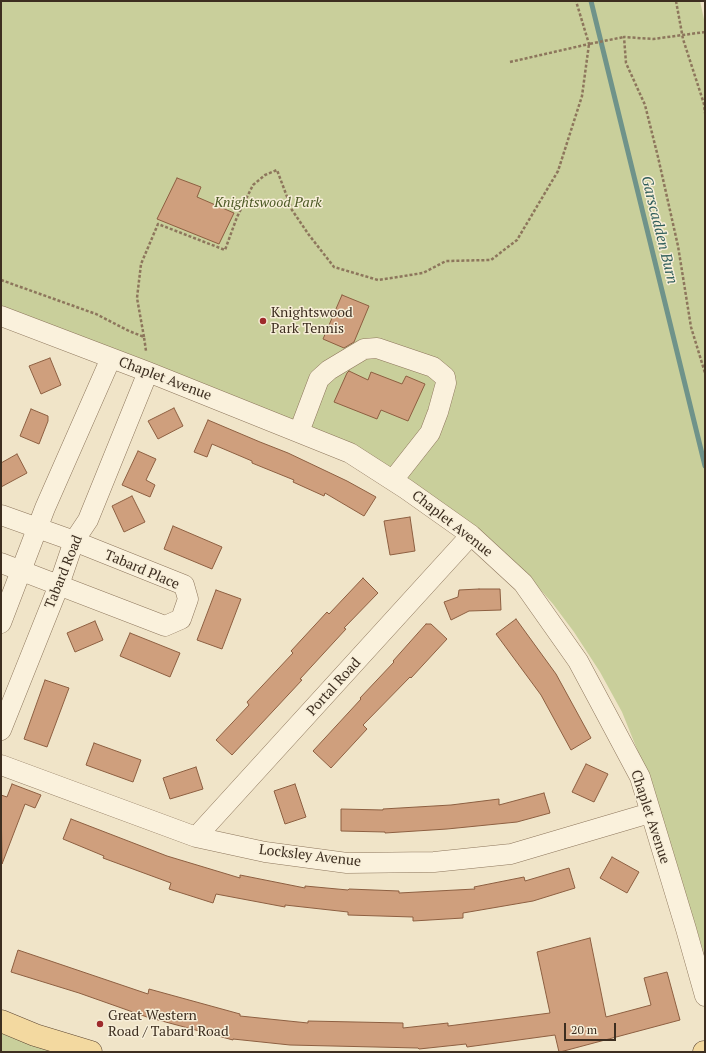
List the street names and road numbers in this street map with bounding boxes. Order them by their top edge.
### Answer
street label: Chaplet Avenue [116,354,214,404]
street label: Chaplet Avenue [408,487,496,561]
street label: Tabard Road [42,533,86,611]
street label: Tabard Place [102,547,182,593]
street label: Portal Road [304,655,364,719]
street label: Chaplet Avenue [627,768,673,866]
street label: Locksley Avenue [258,841,362,871]

